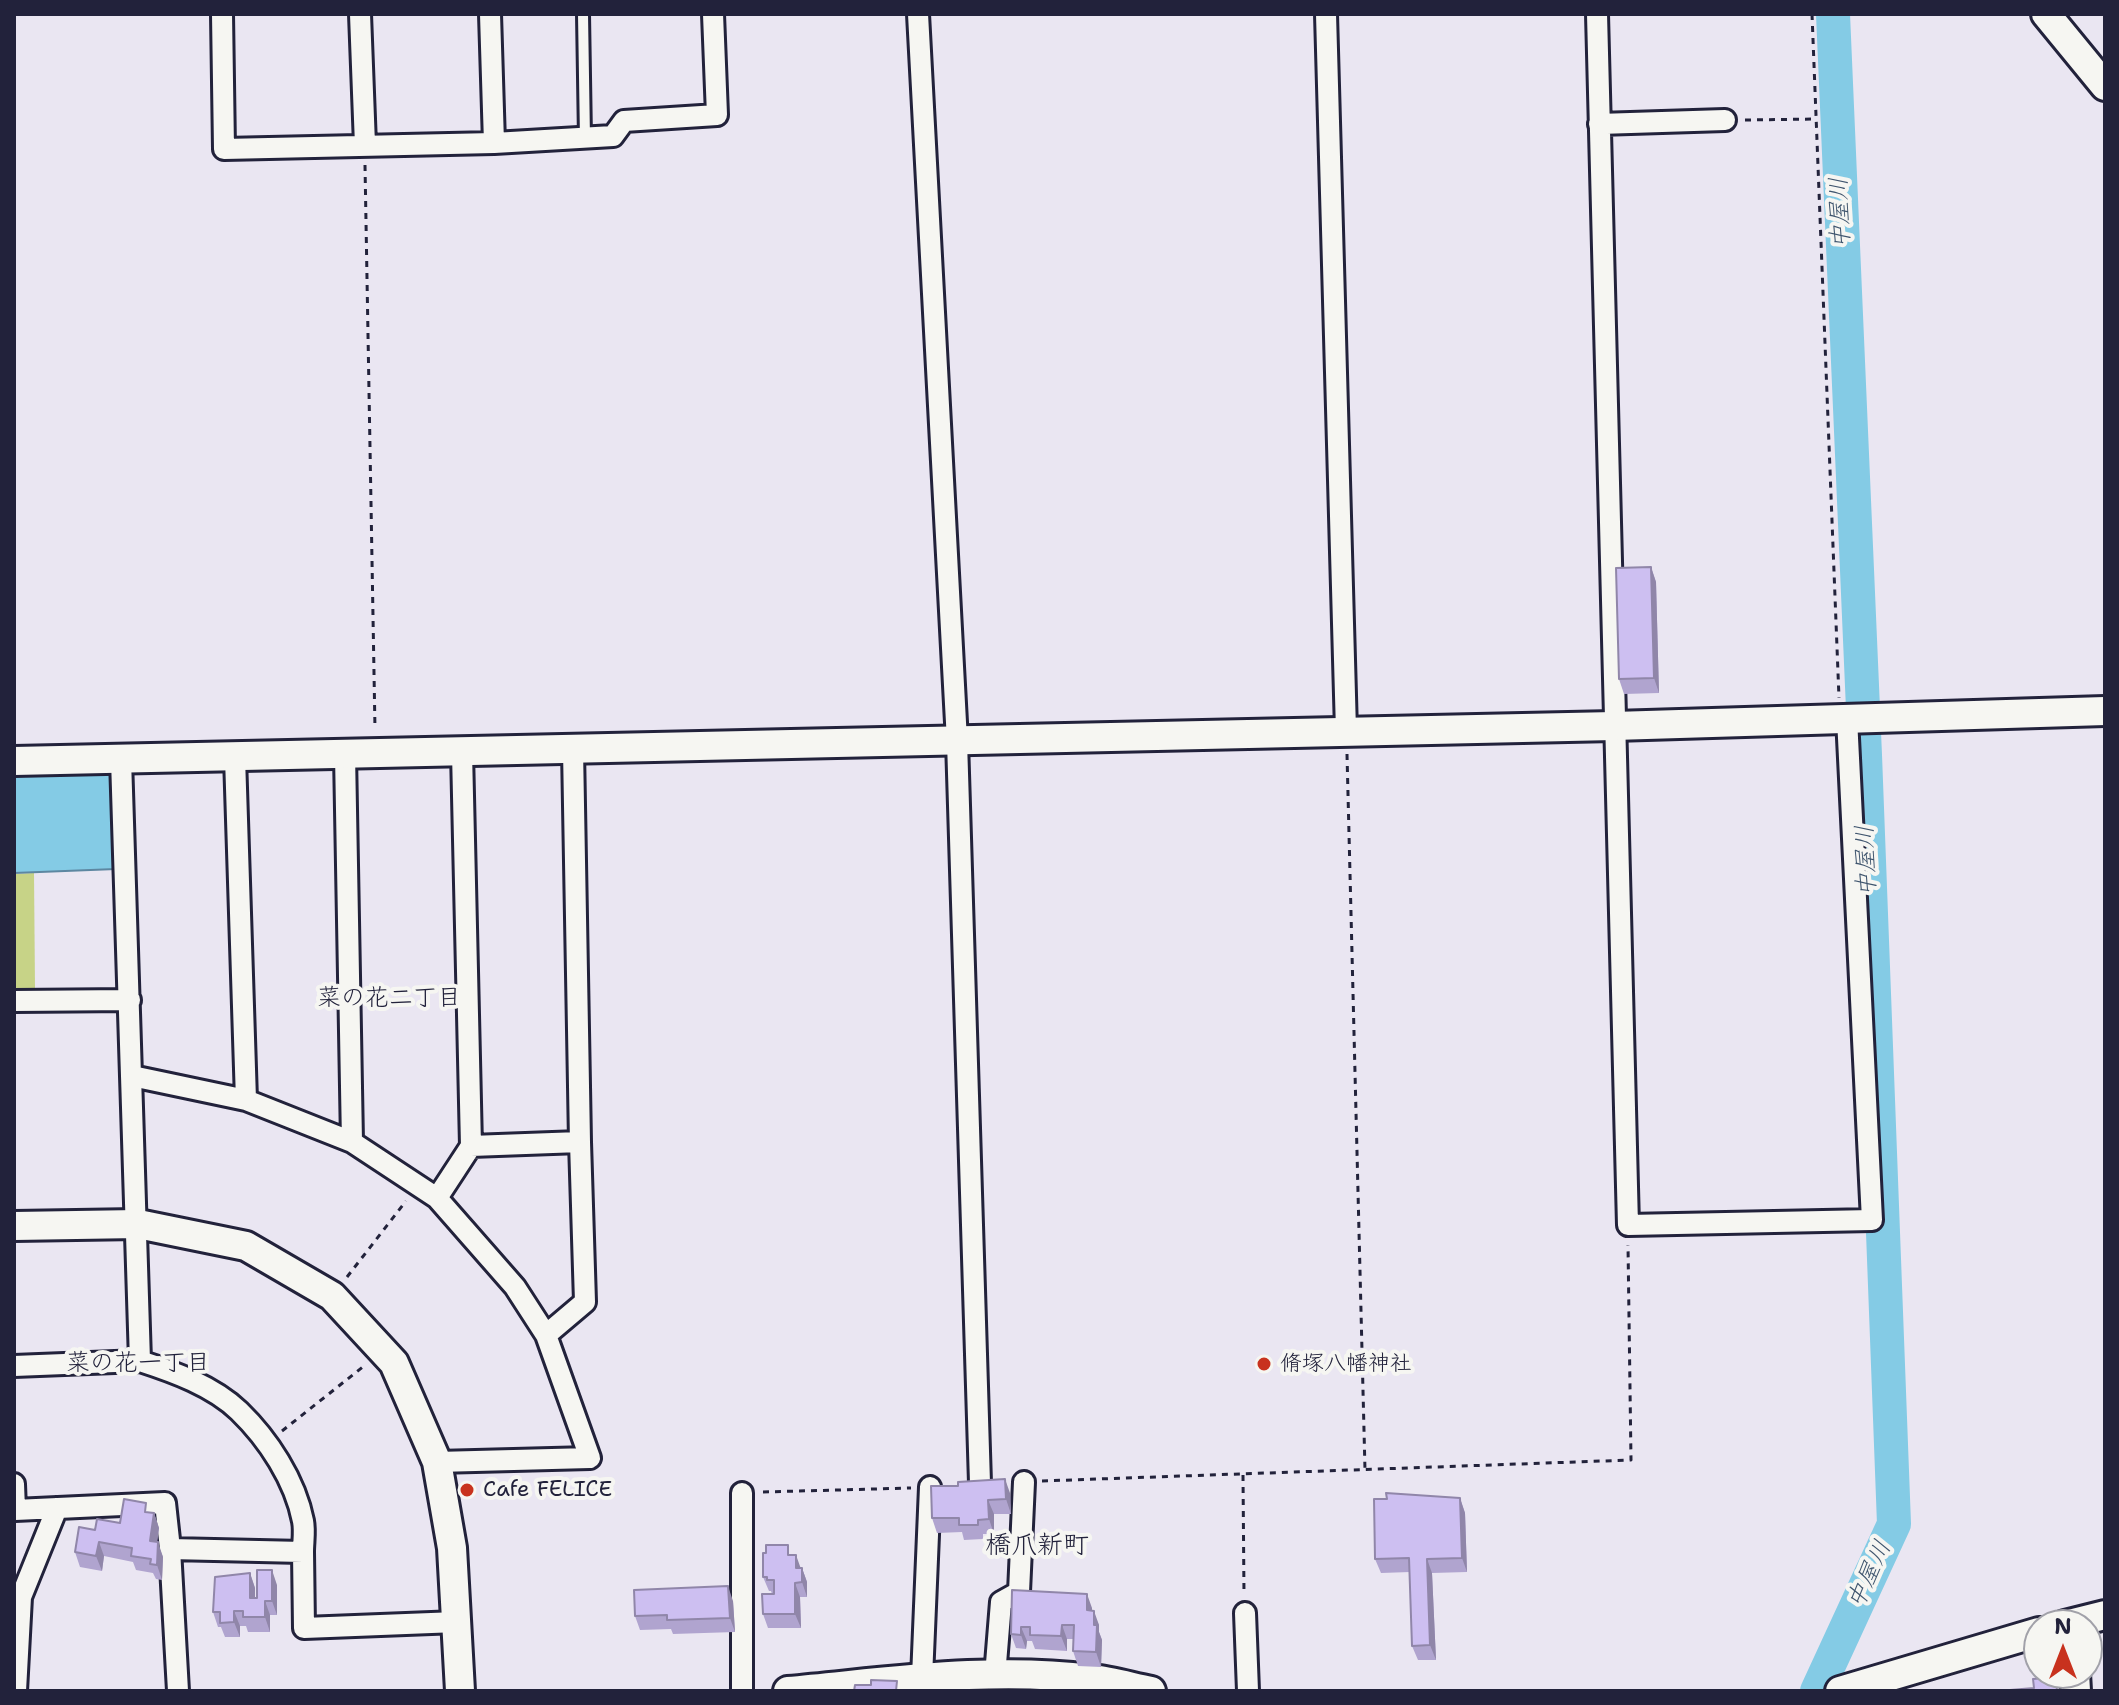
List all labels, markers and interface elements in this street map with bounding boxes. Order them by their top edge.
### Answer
water label: 中屋川 [1825,177,1857,249]
water label: 中屋川 [1851,825,1883,897]
district label: 菜の花二丁目 [317,985,461,1013]
district label: 菜の花一丁目 [66,1350,210,1378]
place label: 脩塚八幡神社 [1280,1351,1412,1377]
marker: 脩塚八幡神社 [1255,1355,1273,1373]
place label: Cafe FELICE [483,1477,612,1503]
marker: Cafe FELICE [458,1481,476,1499]
district label: 橋爪新町 [985,1530,1089,1562]
water label: 中屋川 [1842,1536,1898,1614]
north arrow [2023,1609,2103,1689]
text: N [2054,1612,2072,1641]

